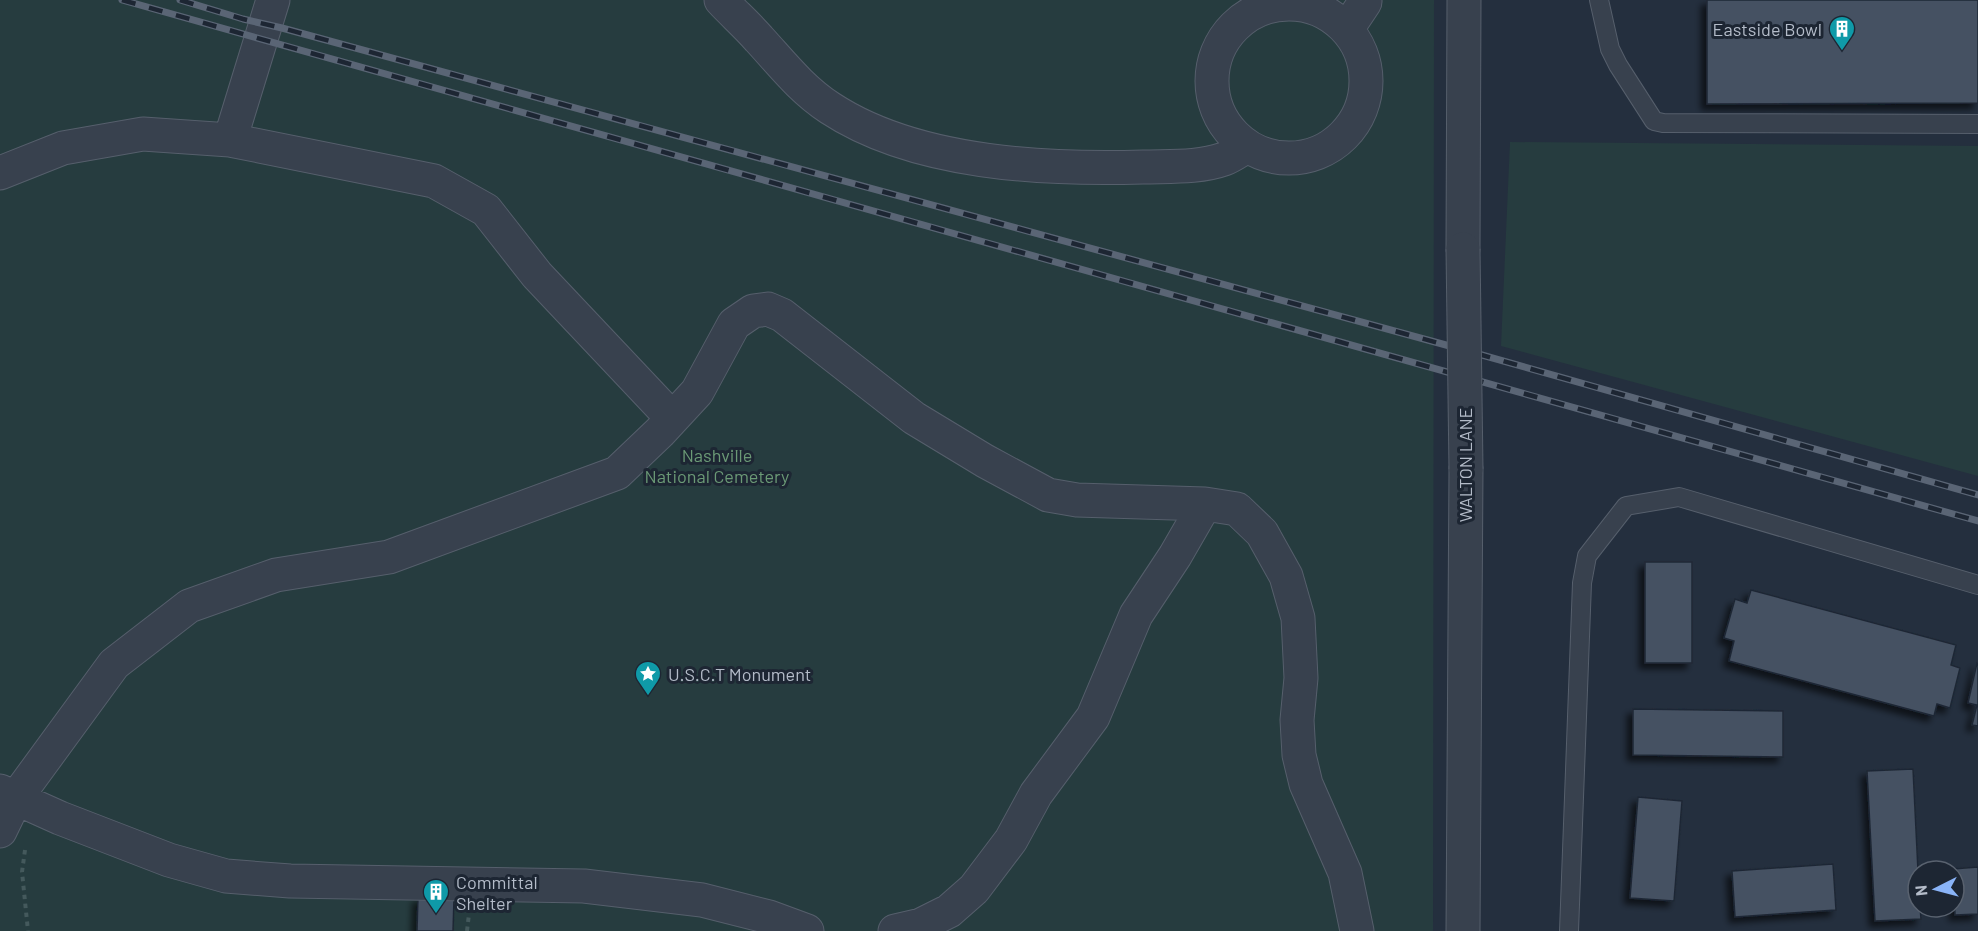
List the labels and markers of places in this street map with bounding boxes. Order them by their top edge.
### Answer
building icon: Eastside Bowl [1827,14,1857,52]
place label: Eastside Bowl [1713,18,1822,40]
place icon: U.S.C.T Monument [633,659,663,697]
place label: U.S.C.T Monument [668,663,811,685]
place label: Committal Shelter [456,871,538,914]
building icon: Committal Shelter [421,877,451,915]

